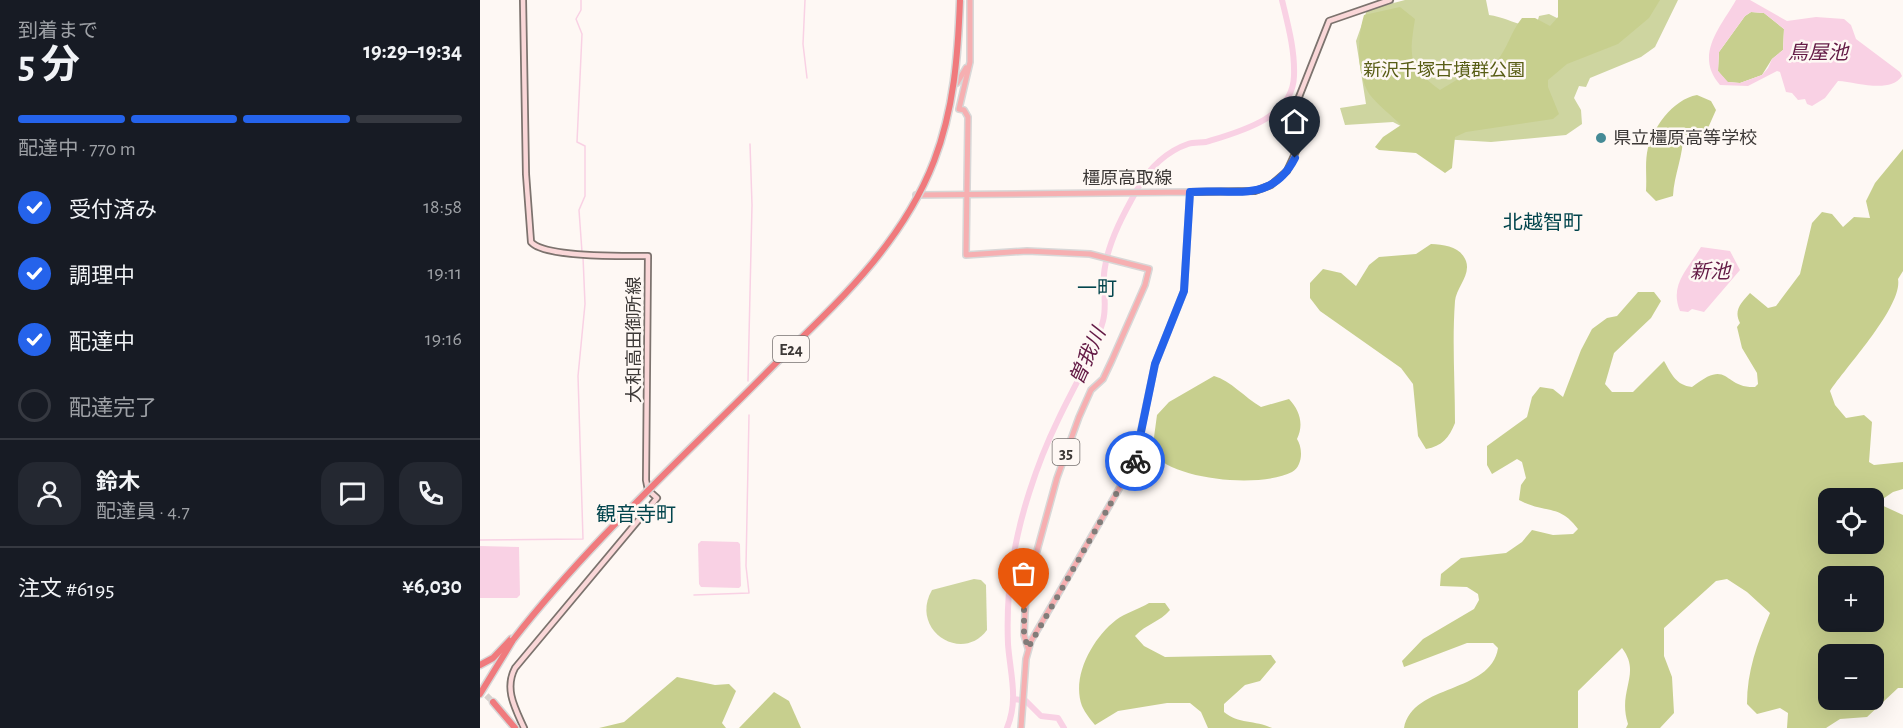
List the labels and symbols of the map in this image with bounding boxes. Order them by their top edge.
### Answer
water label: 鳥屋池 [1788,42,1850,63]
park label: 新沢千塚古墳群公園 [1363,61,1525,80]
pin [1269,96,1320,158]
place label: 県立橿原高等学校 [1613,128,1757,148]
marker: 県立橿原高等学校 [1594,131,1608,145]
street label: 橿原高取線 [1082,168,1172,188]
district label: 北越智町 [1503,212,1583,233]
water label: 新池 [1690,261,1732,282]
street label: 大和高田御所線 [624,277,644,403]
district label: 一町 [1077,279,1117,299]
water label: 曽我川 [1066,323,1110,388]
road number: E24 [773,336,809,362]
courier [1105,431,1165,491]
road number: 35 [1052,439,1080,465]
district label: 観音寺町 [596,504,676,525]
pin [998,548,1049,610]

